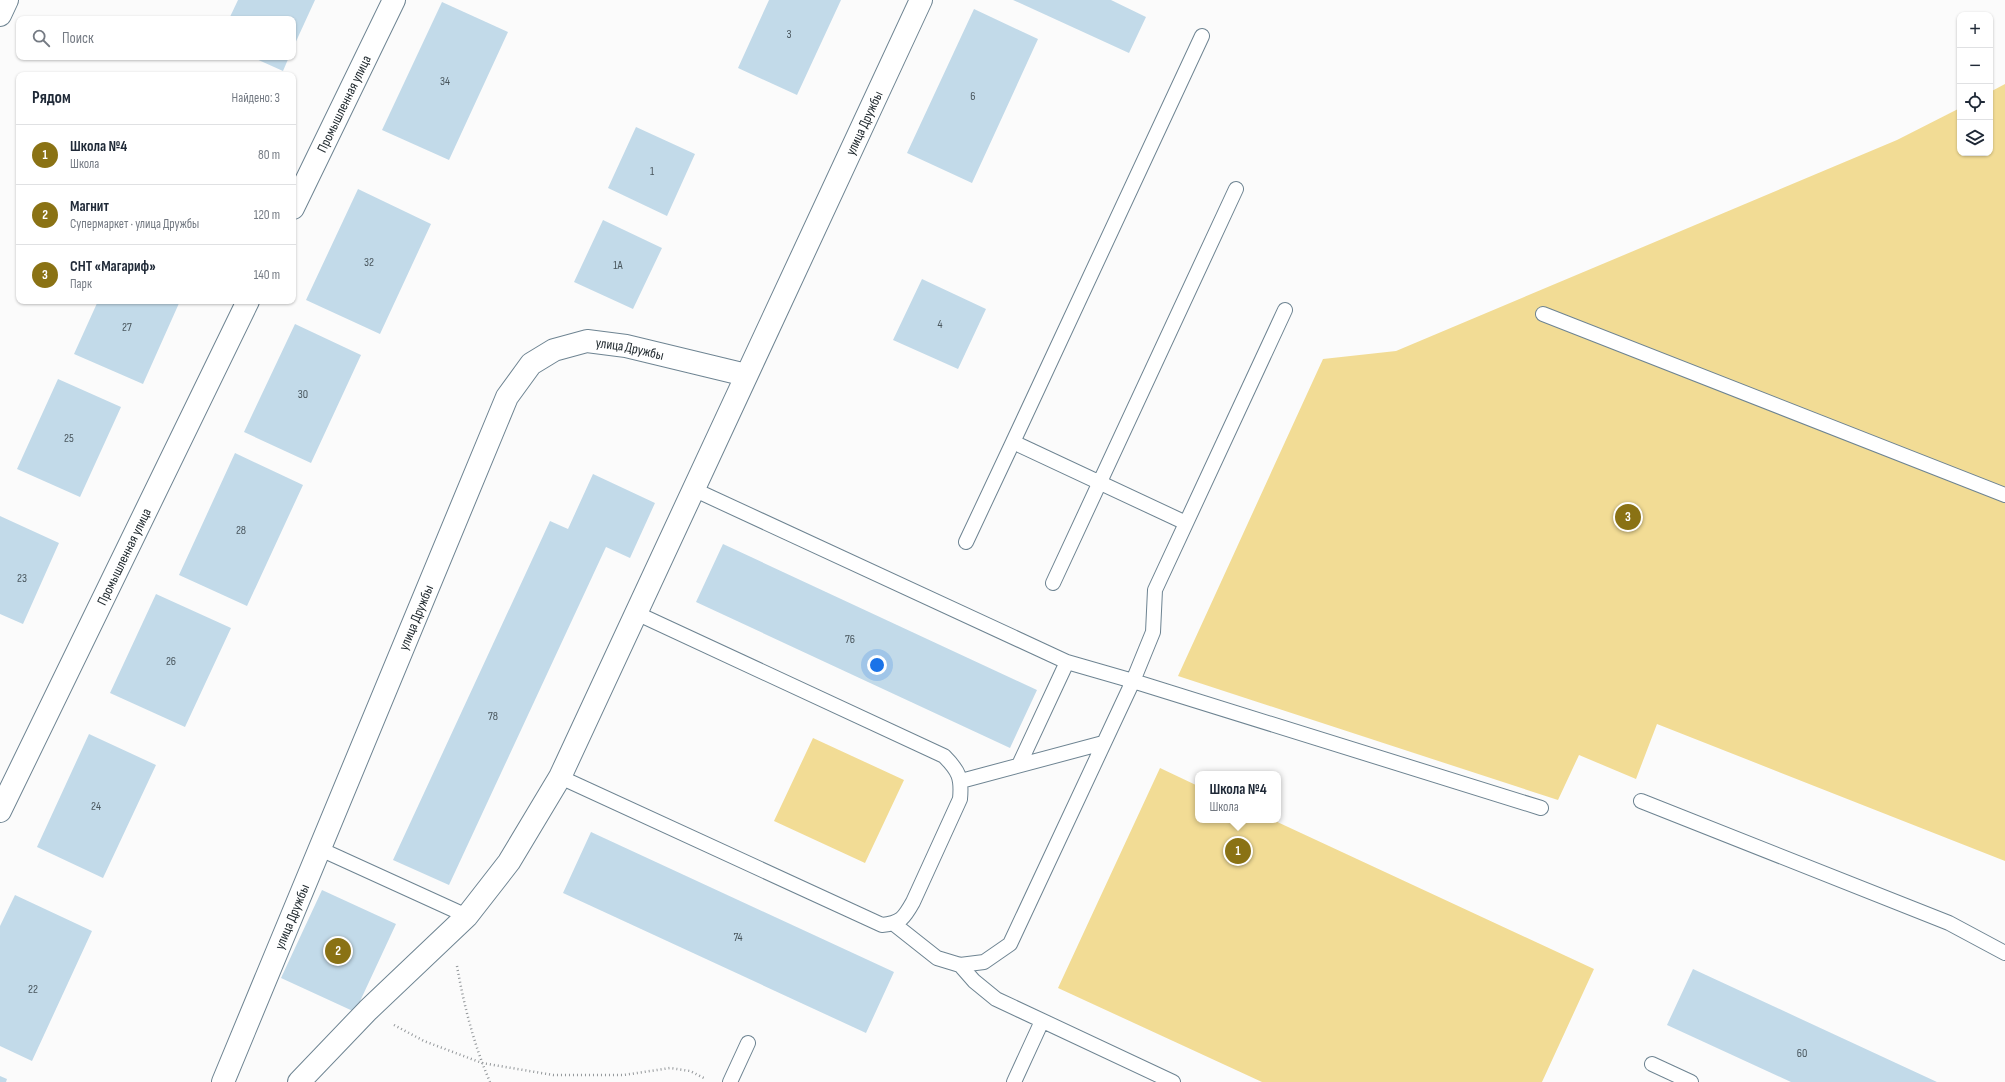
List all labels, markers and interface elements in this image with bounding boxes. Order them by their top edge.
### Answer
map controls [1957,12,1993,156]
button: + [1957,12,1993,48]
search box [16,16,296,60]
icon: search [30,27,52,49]
house number: 3 [786,27,792,42]
text: Поиск [62,29,94,48]
button: − [1957,48,1993,84]
street label: Промышленная улица [313,52,374,155]
house number: 34 [440,74,450,89]
button: locate [1957,84,1993,120]
text: Рядом [32,88,71,108]
street label: улица Дружбы [842,88,886,158]
house number: 6 [970,89,976,104]
text: Найдено: 3 [232,90,280,106]
button: layers [1957,120,1993,156]
text: Школа №4 [70,137,127,156]
text: 1 [42,147,48,163]
text: 80 m [258,147,280,163]
text: Школа [70,156,99,172]
house number: 1 [650,164,655,179]
text: Магнит [70,197,109,216]
text: 2 [42,207,48,223]
text: 120 m [254,207,280,223]
text: Супермаркет · улица Дружбы [70,216,199,232]
house number: 32 [364,255,374,270]
text: СНТ «Магариф» [70,257,156,276]
house number: 1А [613,258,624,273]
text: 3 [42,267,48,283]
text: 140 m [254,267,280,283]
text: Парк [70,276,92,292]
house number: 4 [937,317,943,332]
house number: 27 [122,320,132,335]
street label: улица Дружбы [595,334,666,363]
house number: 30 [298,387,308,402]
house number: 25 [64,431,74,446]
pin: 3 [1615,502,1641,532]
street label: Промышленная улица [93,505,155,608]
house number: 28 [236,523,246,538]
house number: 23 [17,571,27,586]
street label: улица Дружбы [395,582,437,652]
house number: 76 [845,632,855,647]
house number: 26 [166,654,176,669]
your location [867,655,887,675]
house number: 78 [488,709,498,724]
popup [1195,771,1281,823]
text: Школа №4 [1209,780,1267,799]
house number: 24 [91,799,101,814]
text: Школа [1209,799,1239,815]
pin: 1 [1225,836,1251,866]
street label: улица Дружбы [270,882,313,952]
house number: 74 [733,930,743,945]
pin: 2 [325,936,351,966]
house number: 22 [28,982,38,997]
house number: 60 [1797,1046,1807,1061]

